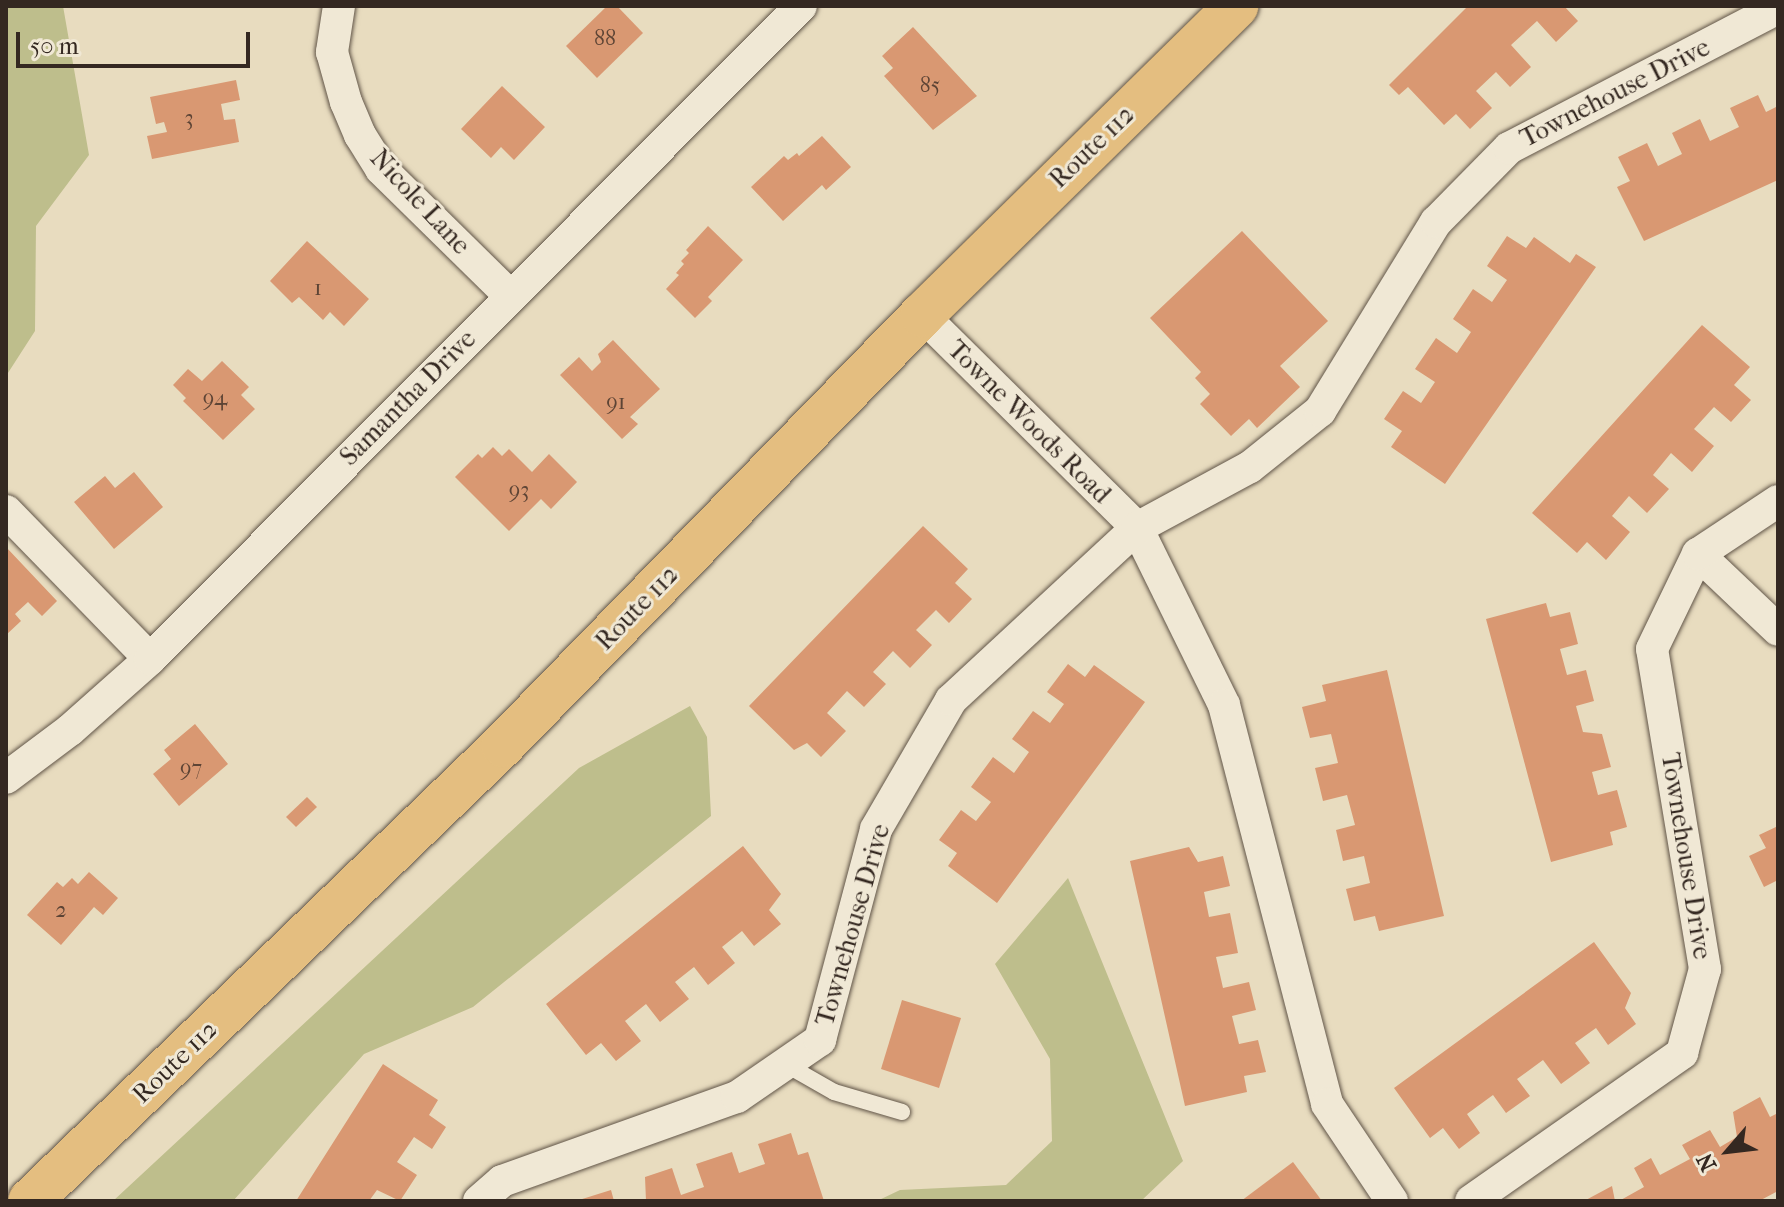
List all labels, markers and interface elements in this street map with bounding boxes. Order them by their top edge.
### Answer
scale bar [20,16,254,66]
house number: 88 [594,26,616,52]
text: 50 m [30,32,79,60]
street label: Townehouse Drive [1515,32,1715,154]
house number: 85 [920,73,940,99]
street label: Route 112 [1043,99,1141,195]
house number: 3 [184,106,194,132]
street label: Nicole Lane [363,143,477,261]
house number: 1 [314,276,322,302]
street label: Samantha Drive [334,324,482,472]
street label: Towne Woods Road [941,334,1117,510]
house number: 94 [203,386,227,412]
house number: 91 [606,390,626,416]
house number: 93 [509,478,529,504]
street label: Route 112 [589,559,685,657]
street label: Townehouse Drive [1654,751,1718,961]
house number: 97 [180,756,202,782]
street label: Townehouse Drive [809,820,897,1030]
house number: 2 [55,898,67,924]
street label: Route 112 [126,1014,224,1110]
north arrow [1688,1111,1768,1191]
text: N [1691,1149,1722,1176]

